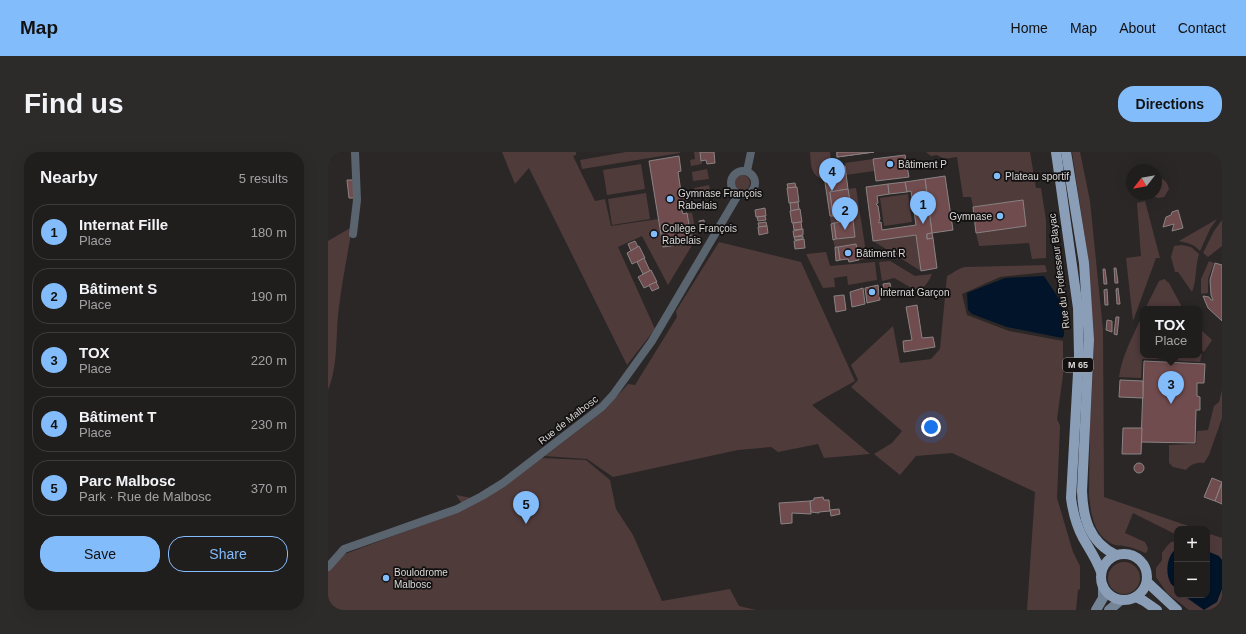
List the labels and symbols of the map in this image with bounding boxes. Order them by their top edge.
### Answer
pin: 4 [819,158,845,191]
marker: Bâtiment P [885,159,895,169]
place label: Bâtiment P [898,159,947,170]
north arrow [1126,164,1162,200]
marker: Plateau sportif [992,171,1002,181]
place label: Plateau sportif [1005,171,1069,182]
place label: Gymnase François Rabelais [678,188,762,211]
pin: 1 [910,191,936,224]
marker: Gymnase François Rabelais [665,194,675,204]
pin: 2 [832,197,858,230]
place label: Gymnase [949,211,992,222]
marker: Gymnase [995,211,1005,221]
street label: Rue du Professeur Blayac [1046,213,1072,329]
place label: Collège François Rabelais [662,223,737,246]
marker: Collège François Rabelais [649,229,659,239]
marker: Bâtiment R [843,248,853,258]
place label: Bâtiment R [856,248,905,259]
marker: Internat Garçon [867,287,877,297]
place label: Internat Garçon [880,287,949,298]
road number: M 65 [1063,358,1093,372]
pin: 3 [1158,371,1184,404]
street label: Rue de Malbosc [536,393,600,447]
your location [921,417,941,437]
pin: 5 [513,491,539,524]
place label: Boulodrome Malbosc [394,567,448,590]
marker: Boulodrome Malbosc [381,573,391,583]

